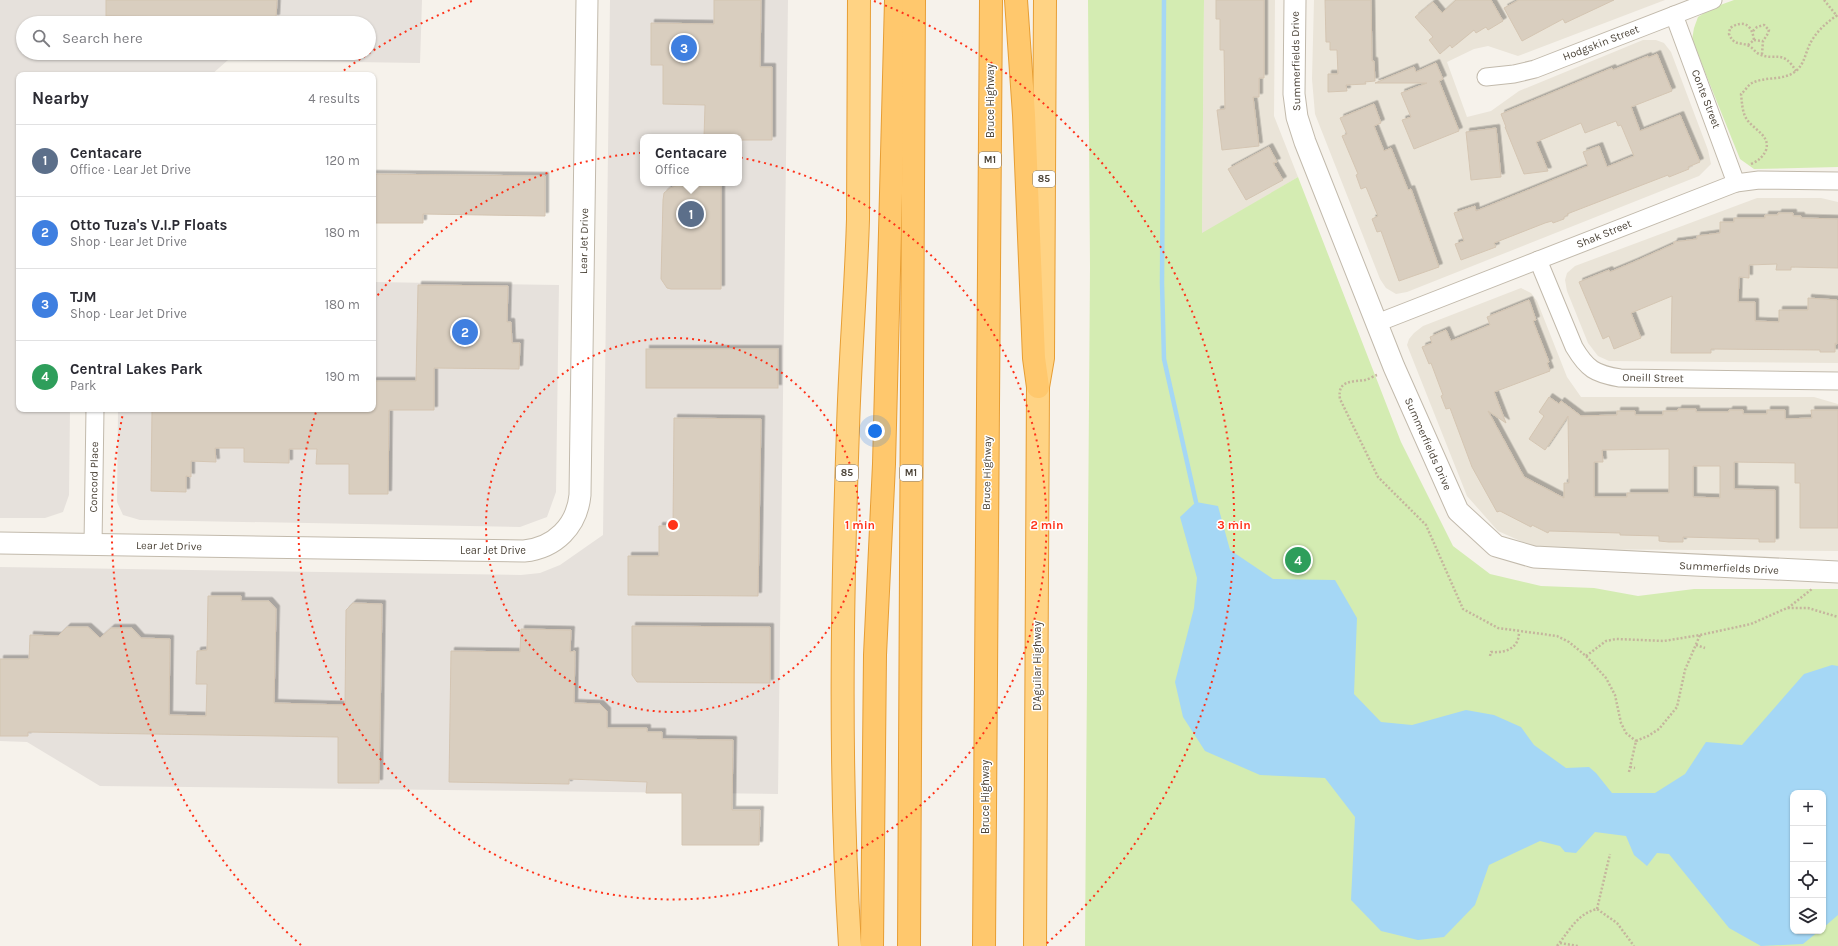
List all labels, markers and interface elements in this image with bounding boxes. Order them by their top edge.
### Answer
street label: Summerfields Drive [1289,11,1303,111]
search box [16,16,376,60]
street label: Hodgskin Street [1561,22,1641,64]
icon: search [30,27,52,49]
text: Search here [62,29,143,47]
pin: 3 [671,33,697,63]
street label: Bruce Highway [984,64,997,138]
street label: Conte Street [1689,68,1723,130]
text: Nearby [32,88,89,108]
text: 4 results [308,91,360,106]
popup [640,134,742,186]
text: Centacare [70,144,142,162]
text: Centacare [655,144,727,162]
road number: M1 [979,152,1001,168]
text: 1 [43,153,47,168]
text: 120 m [325,153,360,168]
text: Office · Lear Jet Drive [70,162,191,177]
text: Office [655,162,690,177]
road number: 85 [1033,171,1055,187]
pin: 1 [678,199,704,229]
street label: Lear Jet Drive [577,208,591,274]
text: Otto Tuza's V.I.P Floats [70,216,228,234]
street label: Shak Street [1575,217,1633,251]
text: 2 [41,225,49,240]
text: 180 m [325,225,360,240]
text: Shop · Lear Jet Drive [70,234,187,249]
text: TJM [70,288,97,306]
text: 3 [41,297,49,312]
text: 180 m [325,297,360,312]
text: Shop · Lear Jet Drive [70,306,187,321]
pin: 2 [452,317,478,347]
text: Central Lakes Park [70,360,203,378]
text: 4 [41,369,49,384]
text: 190 m [325,369,360,384]
street label: Oneill Street [1622,371,1684,385]
text: Park [70,378,96,393]
street label: Summerfields Drive [1402,396,1454,493]
your location [865,421,885,441]
street label: Bruce Highway [980,436,994,510]
street label: Concord Place [87,441,101,512]
road number: 85 [836,465,858,481]
road number: M1 [900,465,922,481]
centre of rings [666,518,680,532]
text: 1 min [845,518,875,532]
text: 2 min [1030,518,1064,532]
text: 3 min [1217,518,1251,532]
street label: Lear Jet Drive [136,539,202,553]
street label: Lear Jet Drive [460,544,526,557]
pin: 4 [1285,545,1311,575]
street label: Summerfields Drive [1679,559,1780,577]
street label: D'Aguilar Highway [1031,621,1044,711]
street label: Bruce Highway [979,760,992,834]
map controls [1790,790,1826,934]
button: + [1790,790,1826,826]
button: − [1790,826,1826,862]
button: locate [1790,862,1826,898]
button: layers [1790,898,1826,934]

